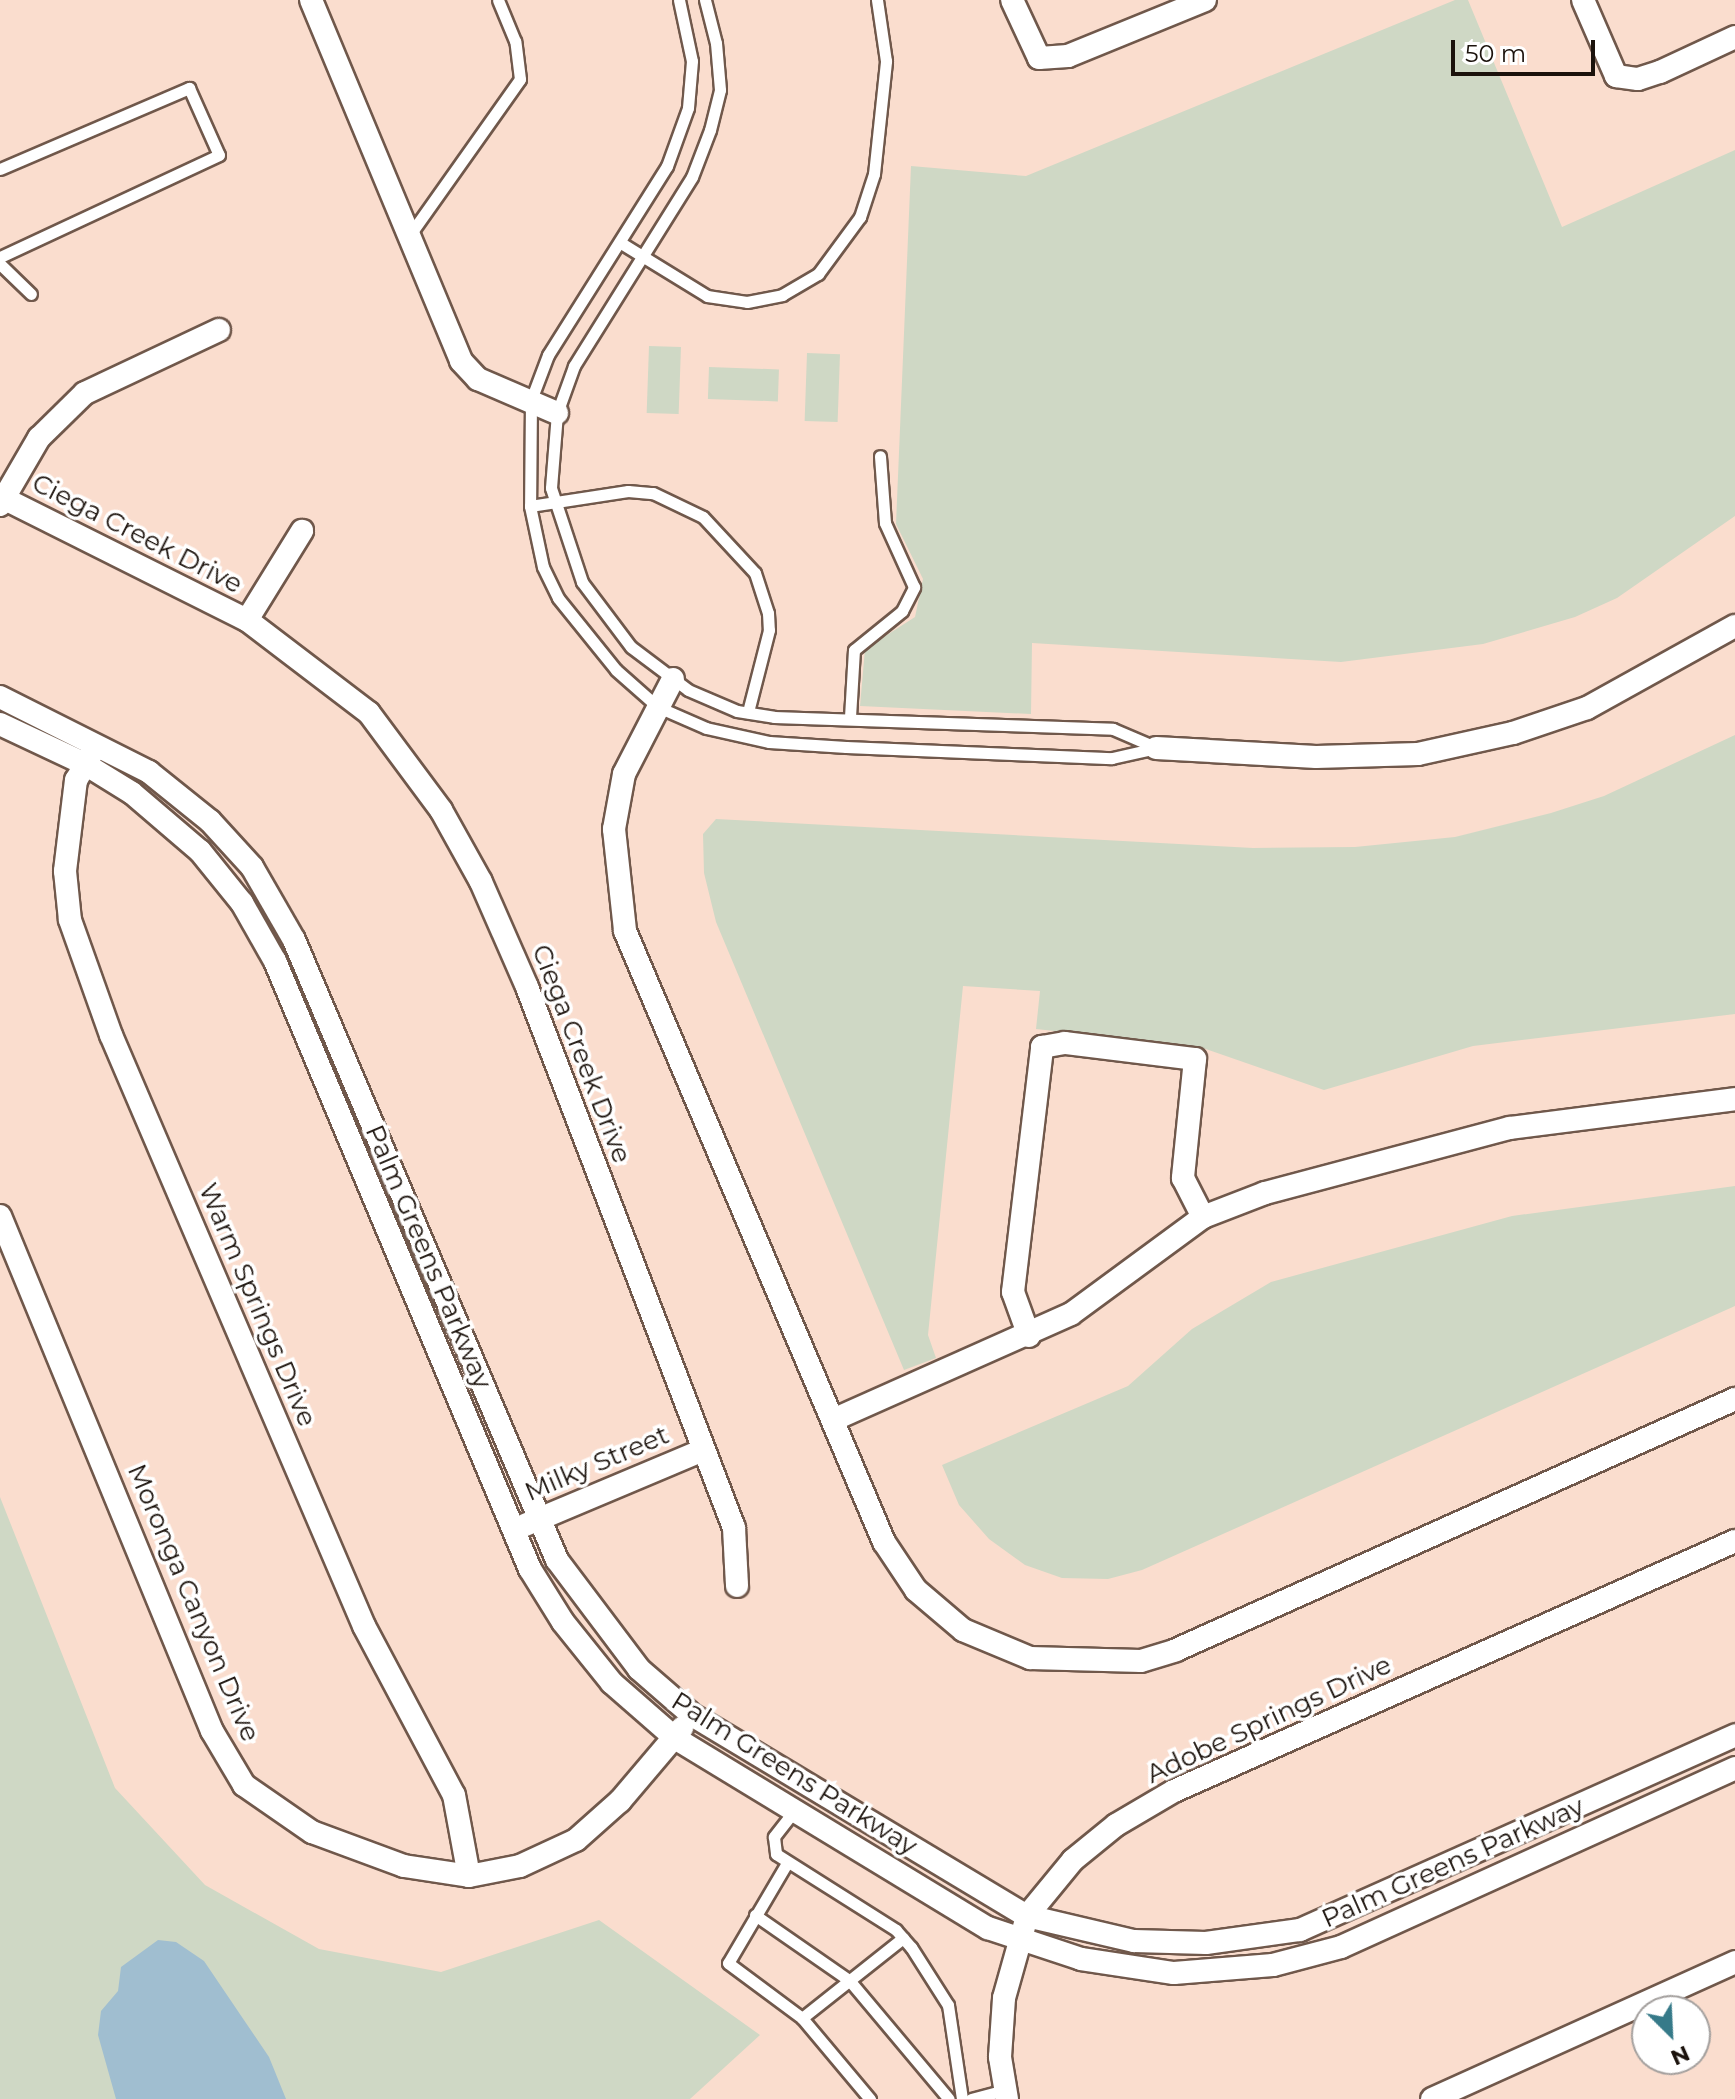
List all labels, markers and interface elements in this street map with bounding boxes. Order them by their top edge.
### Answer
scale bar [1455,24,1599,74]
text: 50 m [1465,39,1526,68]
street label: Ciega Creek Drive [27,468,247,600]
street label: Ciega Creek Drive [525,940,637,1168]
street label: Palm Greens Parkway [358,1120,498,1394]
street label: Warm Springs Drive [192,1179,322,1431]
street label: Milky Street [520,1420,674,1508]
street label: Moronga Canyon Drive [120,1460,266,1746]
street label: Adobe Springs Drive [1142,1650,1396,1790]
street label: Palm Greens Parkway [665,1686,923,1862]
street label: Palm Greens Parkway [1317,1791,1589,1935]
north arrow [1631,1995,1711,2075]
text: N [1667,2040,1694,2072]

